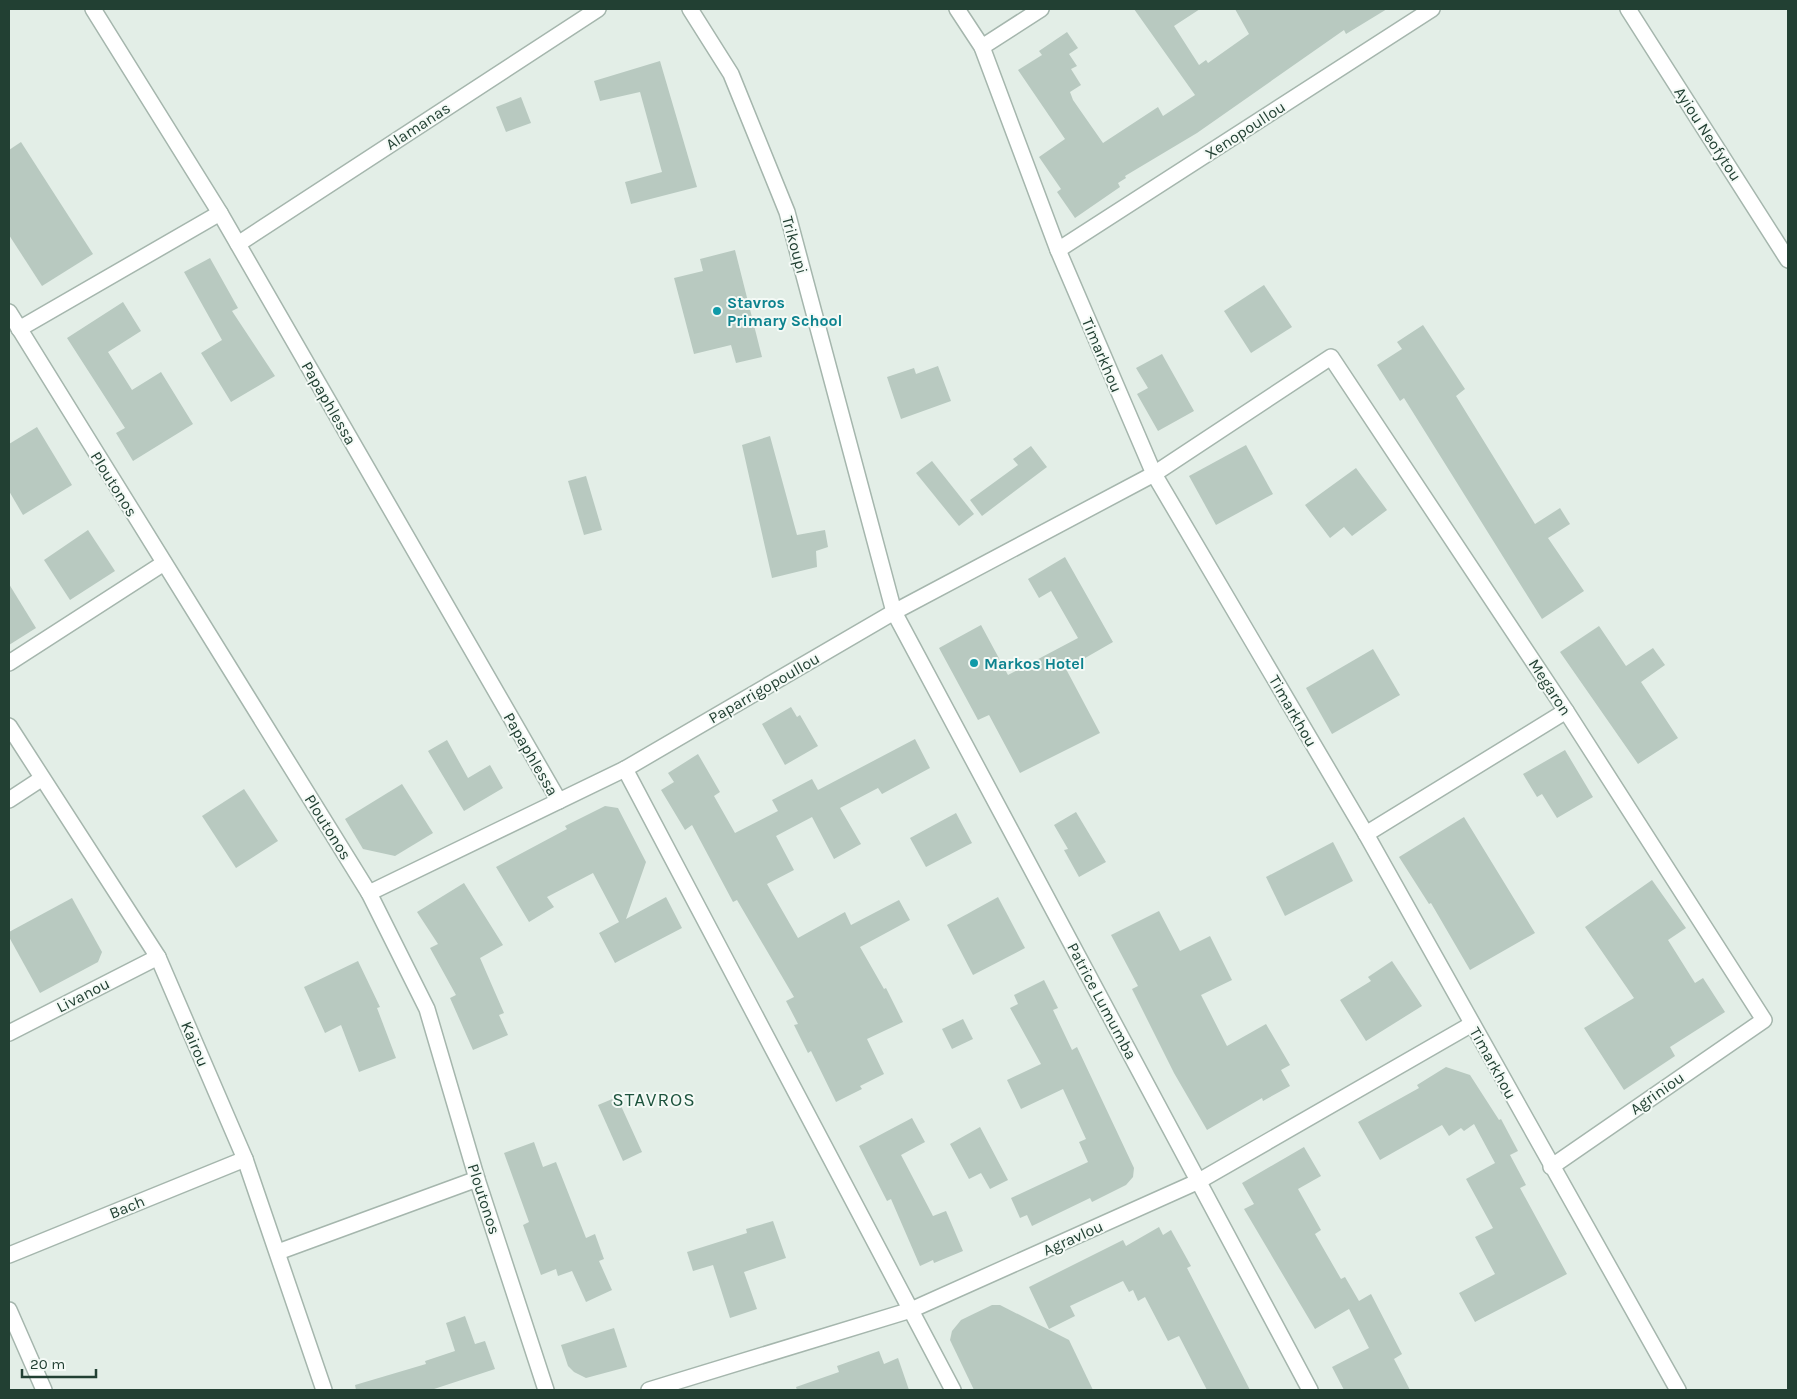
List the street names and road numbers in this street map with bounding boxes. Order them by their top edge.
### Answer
street label: Ayiou Neofytou [1670,83,1746,185]
street label: Xenopoullou [1201,97,1289,163]
street label: Alamanas [382,98,454,154]
street label: Trikoupi [778,214,812,276]
street label: Timarkhou [1078,315,1126,395]
street label: Papaphlessa [297,358,361,448]
street label: Ploutonos [87,448,141,520]
street label: Paparrigopoullou [705,648,823,728]
street label: Megaron [1525,655,1575,719]
street label: Timarkhou [1265,672,1321,750]
street label: Papaphlessa [499,709,563,799]
street label: Ploutonos [301,791,355,863]
street label: Patrice Lumumba [1063,939,1141,1063]
street label: Livanou [53,974,113,1016]
street label: Kairou [177,1018,213,1070]
street label: Timarkhou [1465,1024,1521,1102]
street label: Agriniou [1626,1068,1688,1118]
street label: Ploutonos [464,1161,504,1237]
street label: Bach [106,1191,148,1223]
street label: Agravlou [1040,1216,1106,1260]

